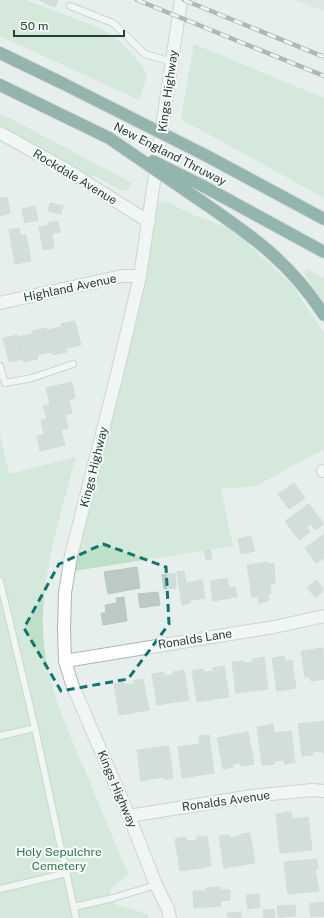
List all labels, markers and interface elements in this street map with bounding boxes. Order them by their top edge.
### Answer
scale bar [14,12,124,38]
text: 50 m [20,19,48,33]
street label: Kings Highway [155,48,181,133]
street label: New England Thruway [111,119,229,189]
street label: Rockdale Avenue [30,146,120,208]
street label: Highland Avenue [22,271,118,305]
street label: Kings Highway [77,425,111,509]
street label: Ronalds Lane [157,626,233,652]
street label: Kings Highway [94,748,140,830]
street label: Ronalds Avenue [181,788,271,814]
park label: Holy Sepulchre Cemetery [16,845,102,873]

